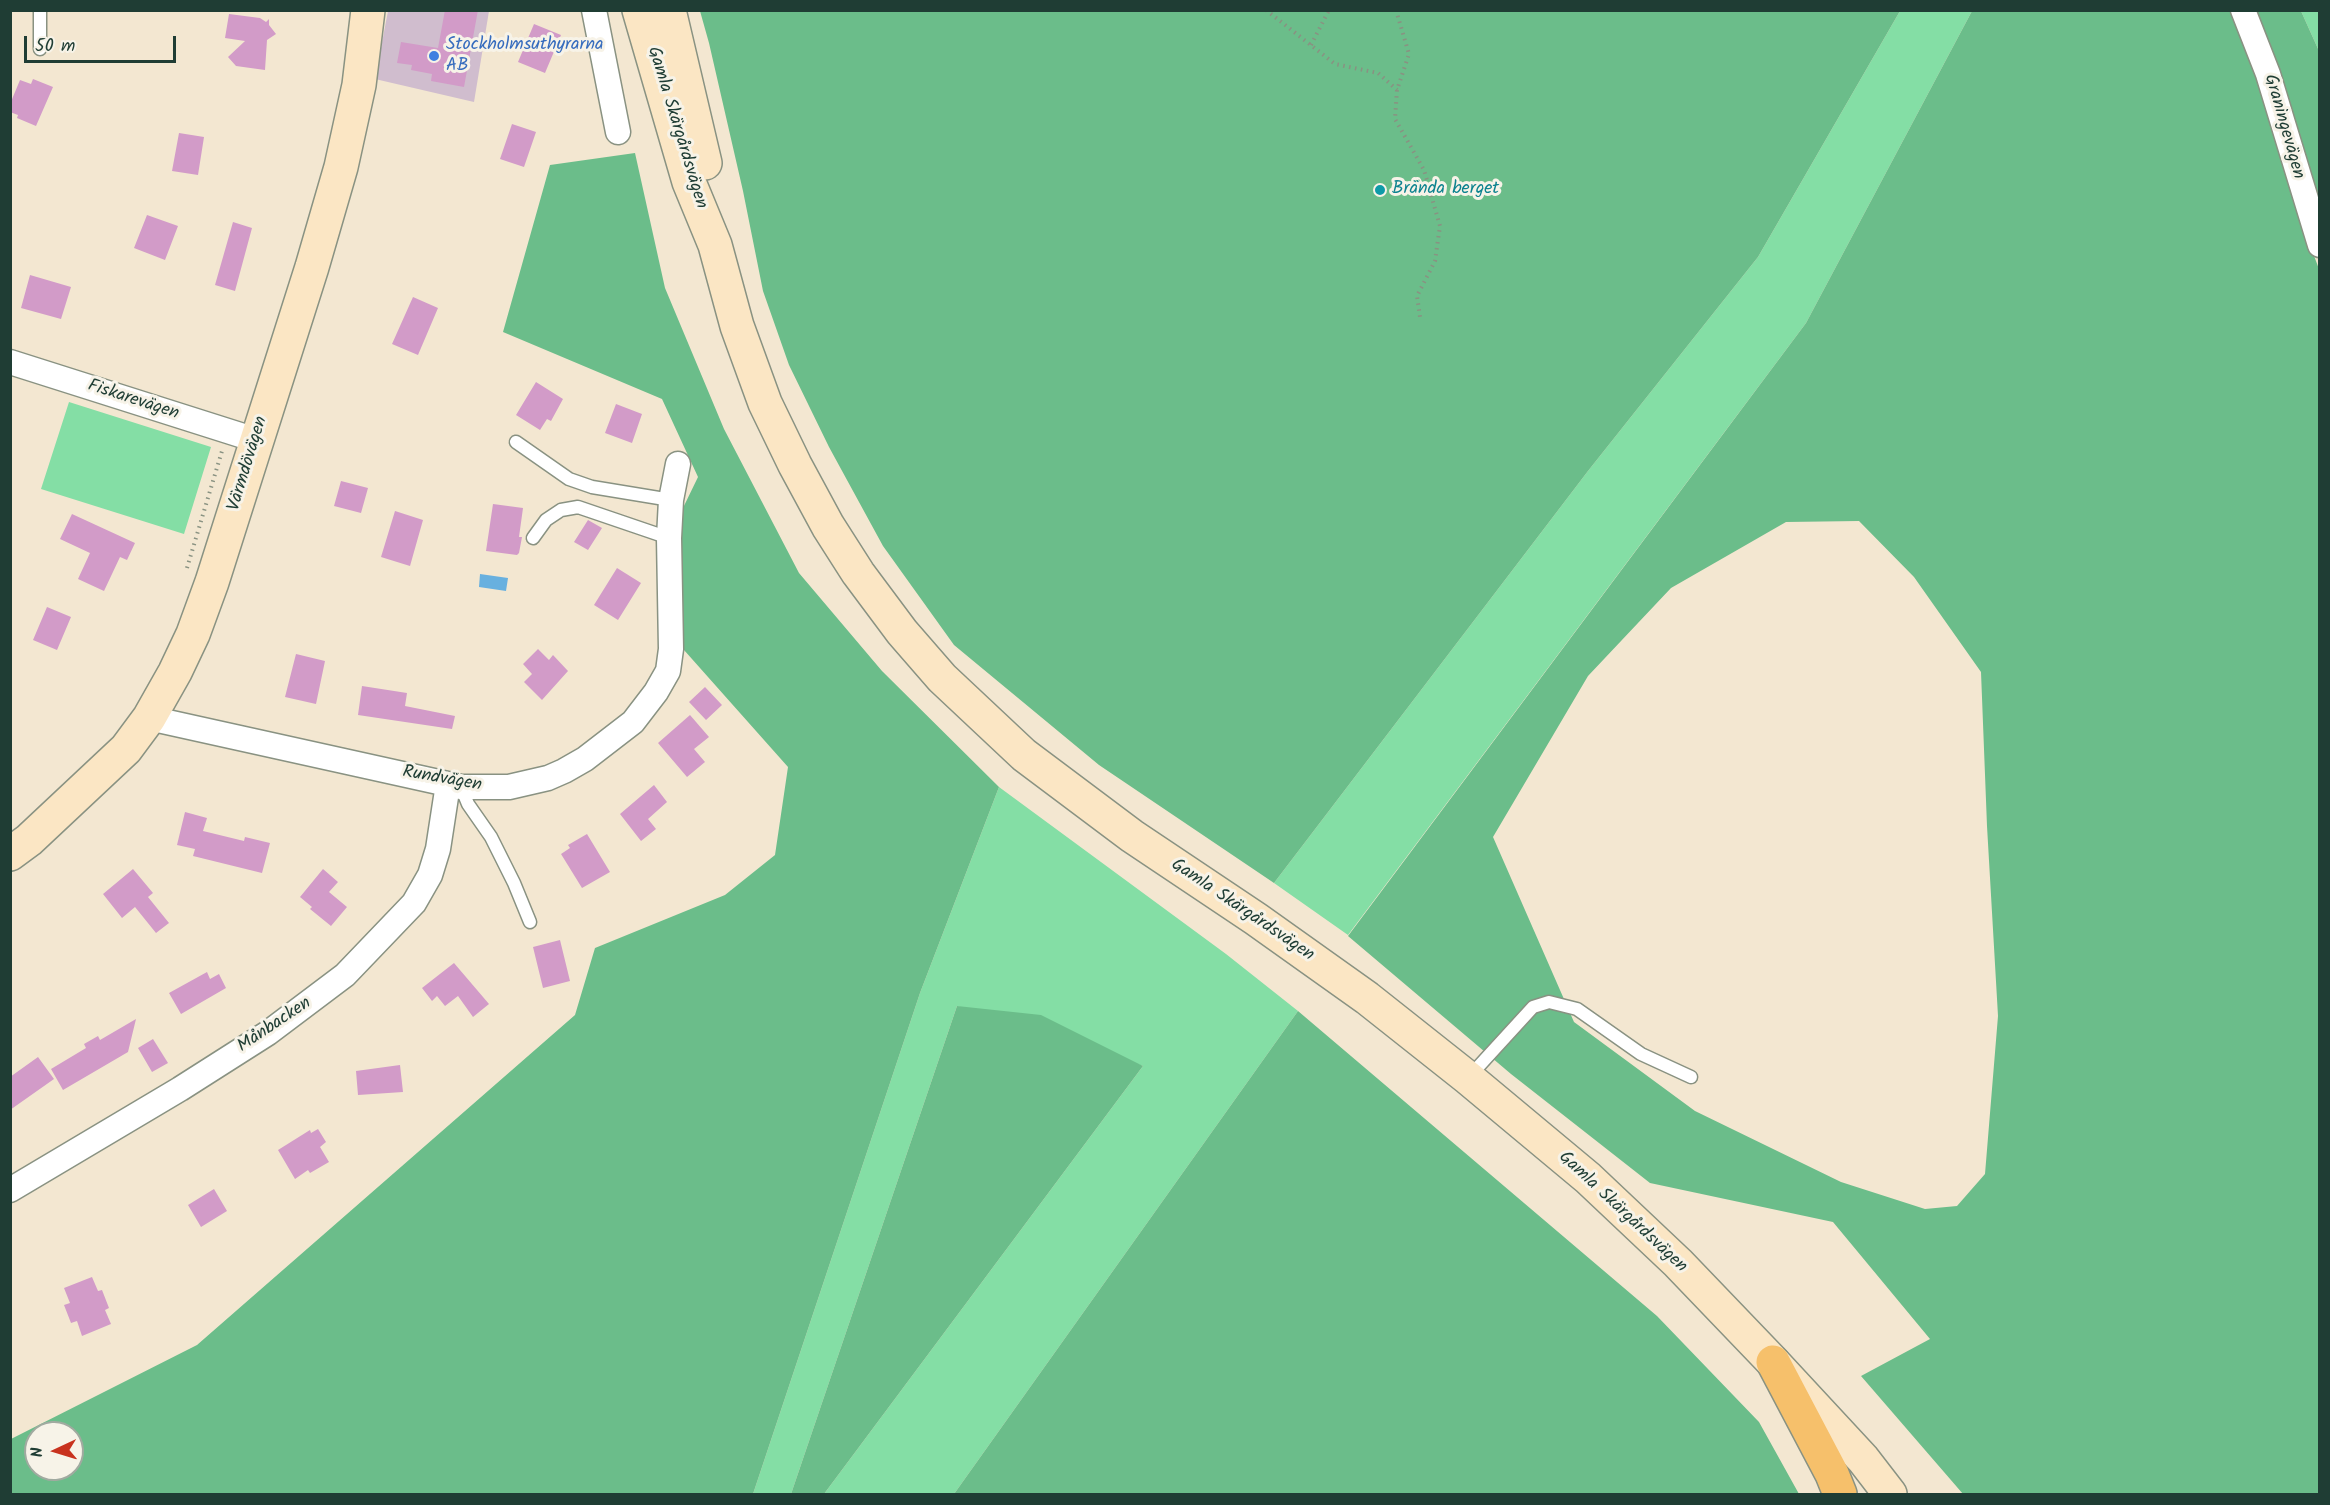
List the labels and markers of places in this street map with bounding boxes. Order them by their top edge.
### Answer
place label: Stockholmsuthyrarna AB [446,35,603,78]
marker: Stockholmsuthyrarna AB [427,49,441,63]
place label: Brända berget [1392,179,1499,201]
marker: Brända berget [1373,183,1387,197]

